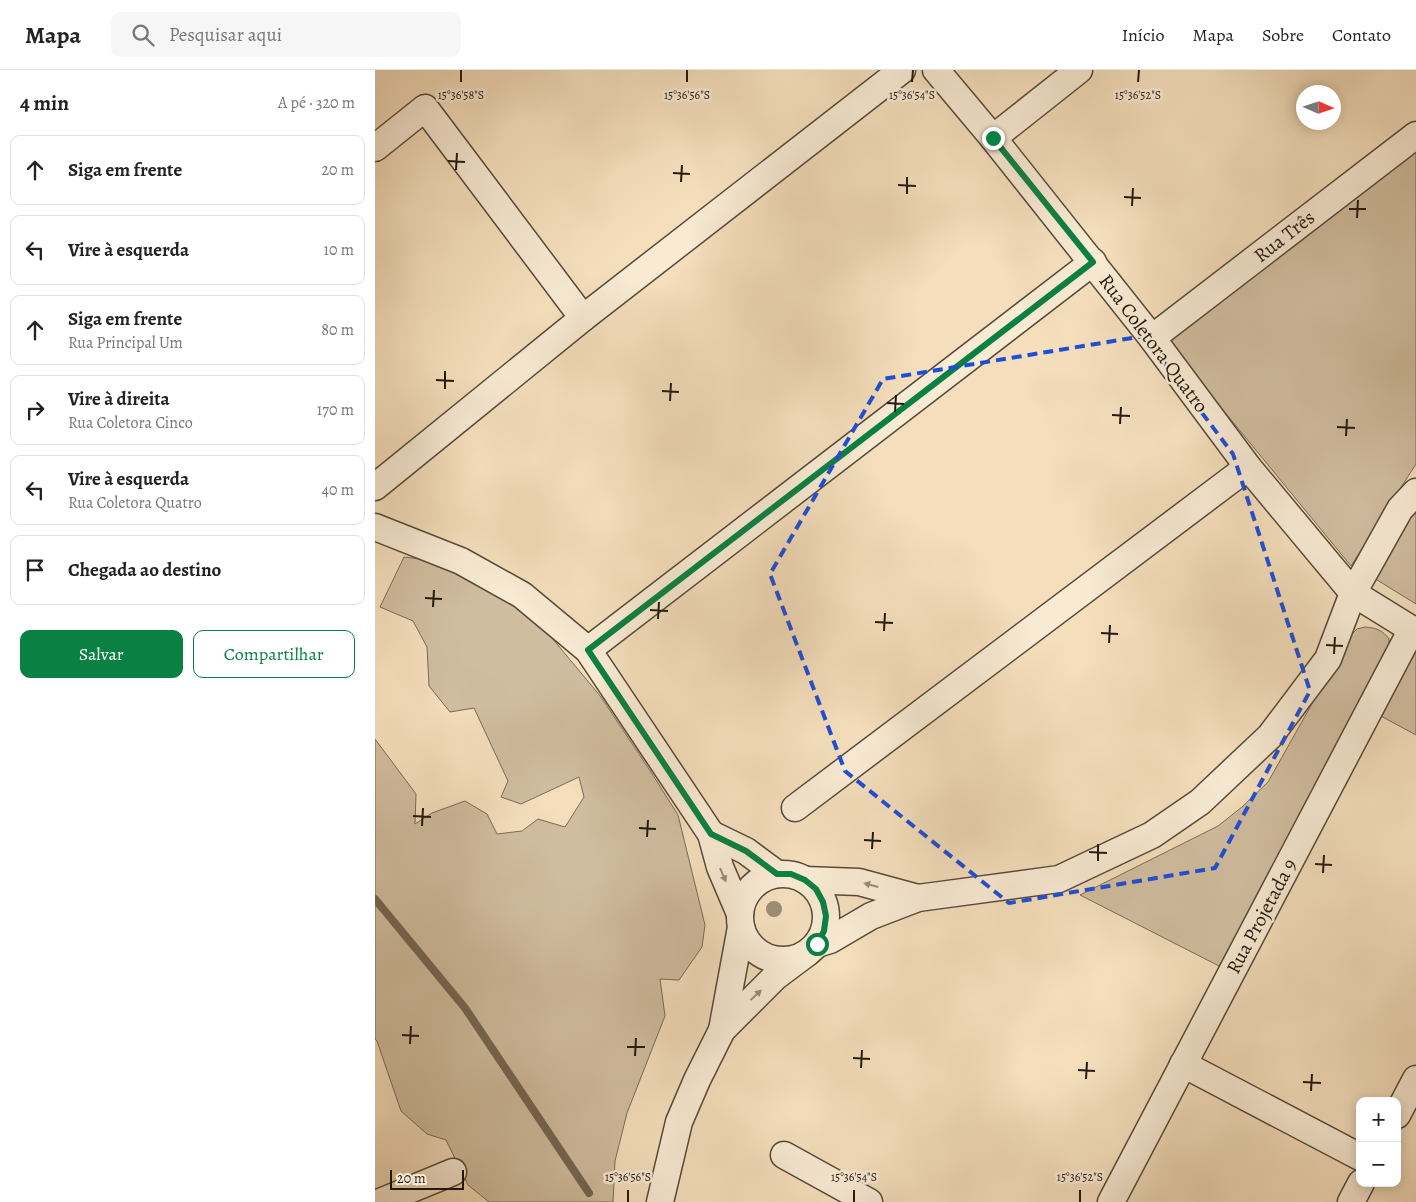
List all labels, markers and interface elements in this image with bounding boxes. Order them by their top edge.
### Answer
search box [111,12,461,57]
text: Mapa [25,19,81,51]
icon: search [129,21,157,49]
text: Pesquisar aqui [169,22,282,48]
text: Início [1122,23,1165,47]
text: Mapa [1193,23,1234,47]
text: Sobre [1262,23,1304,47]
text: Contato [1332,23,1391,47]
north arrow [1296,85,1341,130]
text: 15°36'58"S [438,87,484,103]
text: 15°36'56"S [664,87,710,103]
text: 15°36'54"S [889,87,935,103]
text: 15°36'52"S [1115,87,1161,103]
text: 4 min [20,89,69,117]
text: A pé · 320 m [278,92,355,114]
route end [982,127,1005,150]
icon: ahead [21,156,49,184]
text: Siga em frente [68,157,182,183]
text: 20 m [321,159,354,181]
street label: Rua Três [1248,204,1320,269]
icon: left [21,236,49,264]
text: Vire à esquerda [68,237,189,263]
text: 10 m [324,239,354,261]
street label: Rua Coletora Quatro [1093,268,1215,418]
text: Siga em frente [68,306,182,332]
icon: ahead [21,316,49,344]
text: 80 m [321,319,354,341]
text: Rua Principal Um [68,332,183,354]
text: Vire à direita [68,386,170,412]
icon: right [21,396,49,424]
text: 170 m [317,399,354,421]
text: Rua Coletora Cinco [68,412,193,434]
text: Vire à esquerda [68,466,189,492]
icon: left [21,476,49,504]
text: 40 m [322,479,354,501]
text: Rua Coletora Quatro [68,492,202,514]
icon: arrive [21,556,49,584]
text: Chegada ao destino [68,557,221,583]
button: Salvar [20,630,183,678]
button: Compartilhar [193,630,355,678]
street label: Rua Projetada 9 [1220,854,1303,979]
one-way arrow [720,868,728,882]
one-way arrow [864,881,879,889]
route start [806,933,829,956]
one-way arrow [749,989,761,1001]
map controls [1356,1097,1401,1187]
button: + [1356,1097,1401,1142]
button: − [1356,1142,1401,1187]
scale bar [390,1167,464,1190]
text: 20 m [397,1169,426,1188]
text: 15°36'56"S [605,1169,651,1185]
text: 15°36'54"S [831,1169,877,1185]
text: 15°36'52"S [1057,1169,1103,1185]

